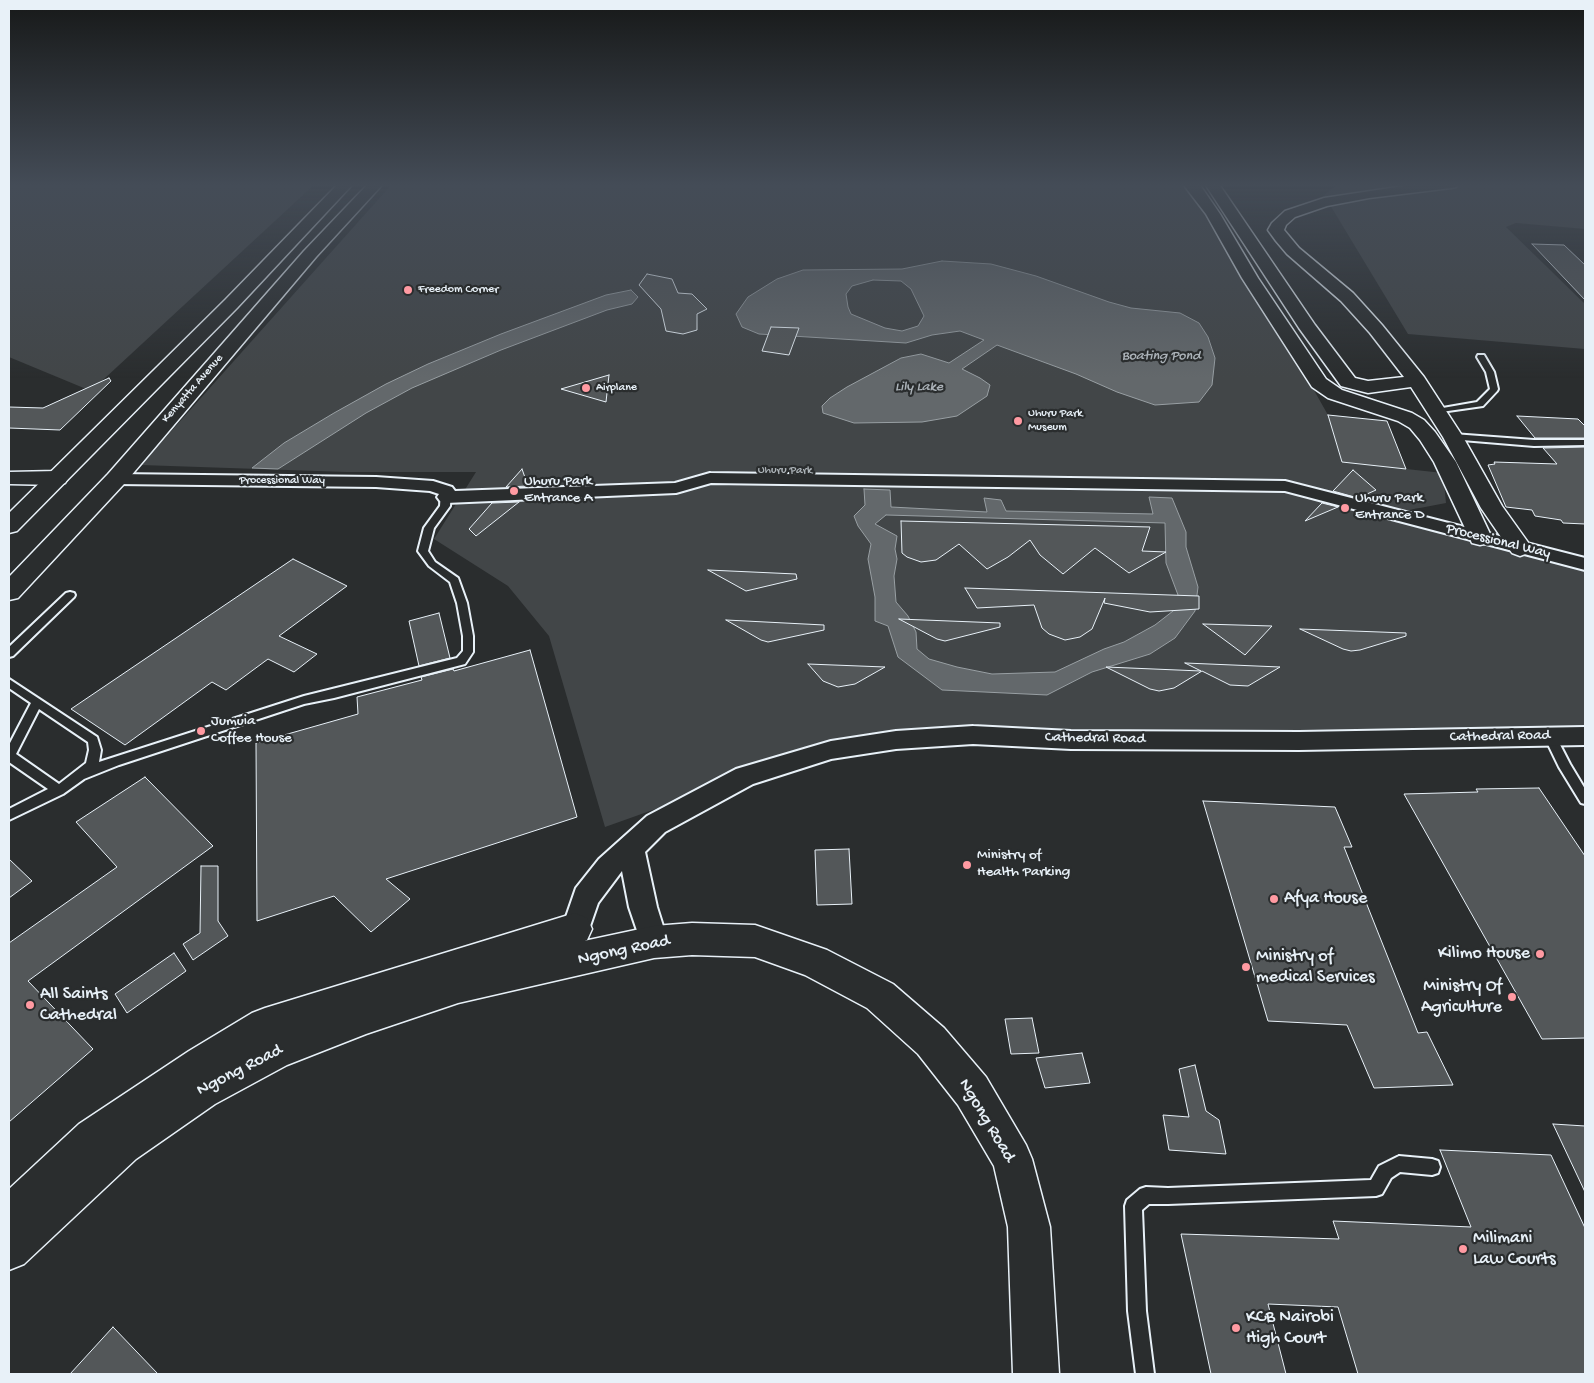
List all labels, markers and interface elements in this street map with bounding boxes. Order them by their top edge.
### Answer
place label: Freedom Corner [418,283,499,297]
marker: Freedom Corner [402,284,414,296]
water label: Boating Pond [1122,349,1200,365]
street label: Kenyatta Avenue [159,352,227,426]
water label: Lily Lake [895,380,943,396]
place label: Airplane [596,381,637,395]
marker: Airplane [580,382,592,394]
place label: Uhuru Park Museum [1028,407,1083,435]
marker: Uhuru Park Museum [1012,415,1024,427]
park label: Uhuru Park [758,464,812,478]
place label: Uhuru Park Entrance A [524,473,593,508]
street label: Processional Way [239,474,325,488]
marker: Uhuru Park Entrance A [508,485,520,497]
place label: Uhuru Park Entrance D [1355,490,1425,525]
marker: Uhuru Park Entrance D [1339,502,1351,514]
street label: Processional Way [1444,520,1552,564]
place label: Jumuia Coffee House [211,713,292,748]
marker: Jumuia Coffee House [195,725,207,737]
street label: Cathedral Road [1450,727,1550,747]
street label: Cathedral Road [1045,729,1145,749]
place label: Ministry of Health Parking [977,847,1070,882]
marker: Ministry of Health Parking [961,859,973,871]
place label: Afya House [1284,888,1367,910]
marker: Afya House [1268,893,1280,905]
street label: Ngong Road [576,931,672,971]
place label: Kilimo House [1438,943,1530,965]
place label: Ministry of medical Services [1256,946,1375,989]
marker: Kilimo House [1534,948,1546,960]
marker: Ministry of medical Services [1240,961,1252,973]
place label: Ministry Of Agriculture [1421,976,1502,1019]
place label: All Saints Cathedral [40,984,117,1026]
marker: Ministry Of Agriculture [1506,991,1518,1003]
marker: All Saints Cathedral [24,999,36,1011]
street label: Ngong Road [193,1040,287,1102]
street label: Ngong Road [953,1075,1019,1167]
place label: Milimani Law Courts [1473,1228,1556,1270]
marker: Milimani Law Courts [1457,1243,1469,1255]
place label: KCB Nairobi High Court [1246,1307,1334,1350]
marker: KCB Nairobi High Court [1230,1322,1242,1334]

